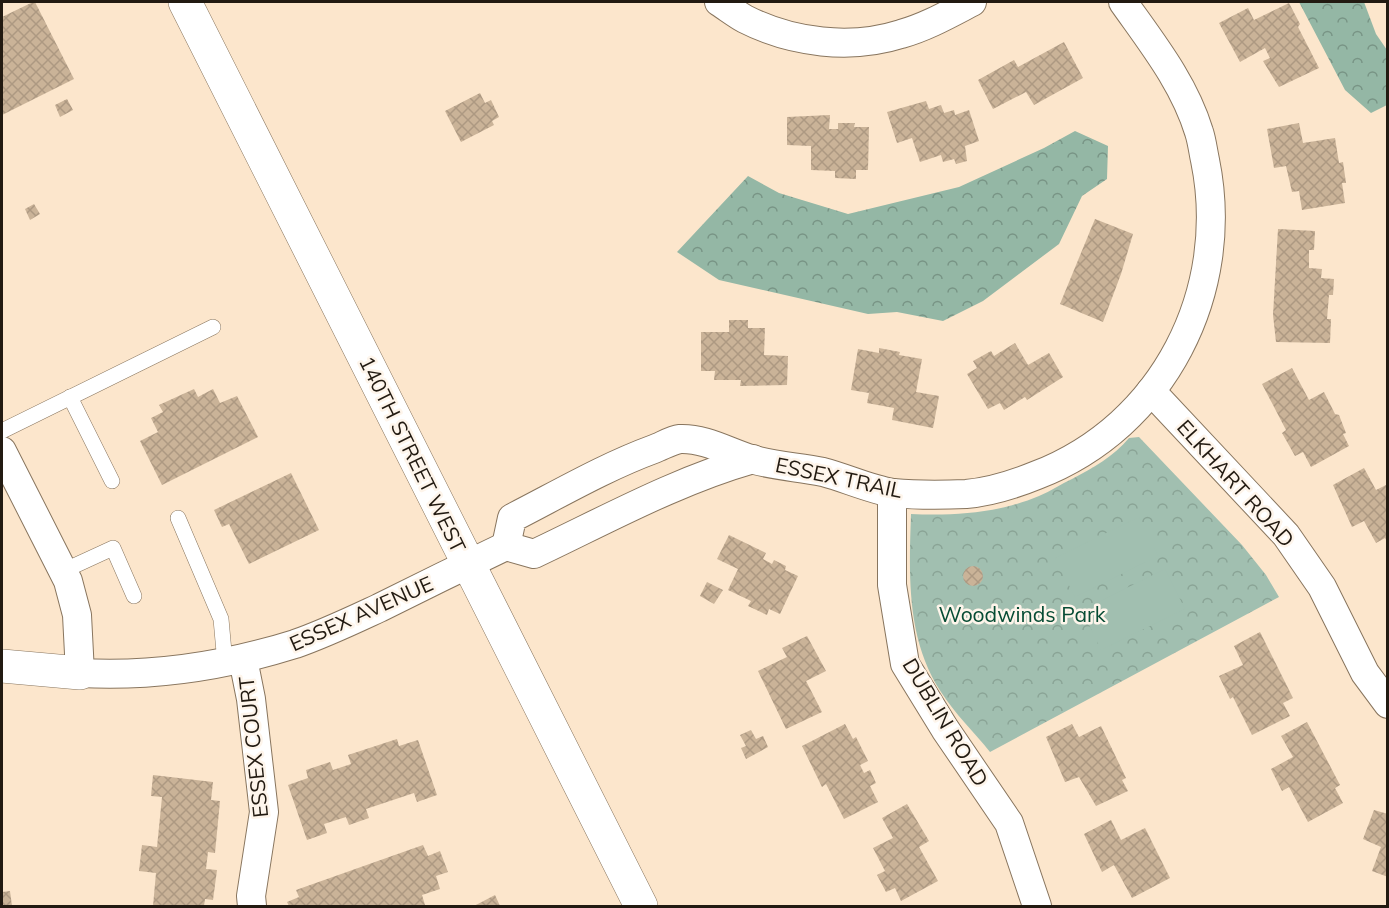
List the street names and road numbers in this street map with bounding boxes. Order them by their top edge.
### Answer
street label: 140TH STREET WEST [354,351,472,557]
street label: ELKHART ROAD [1172,414,1300,552]
street label: ESSEX TRAIL [773,451,905,503]
street label: ESSEX AVENUE [285,570,437,656]
street label: DUBLIN ROAD [898,653,994,791]
street label: ESSEX COURT [233,675,273,819]

